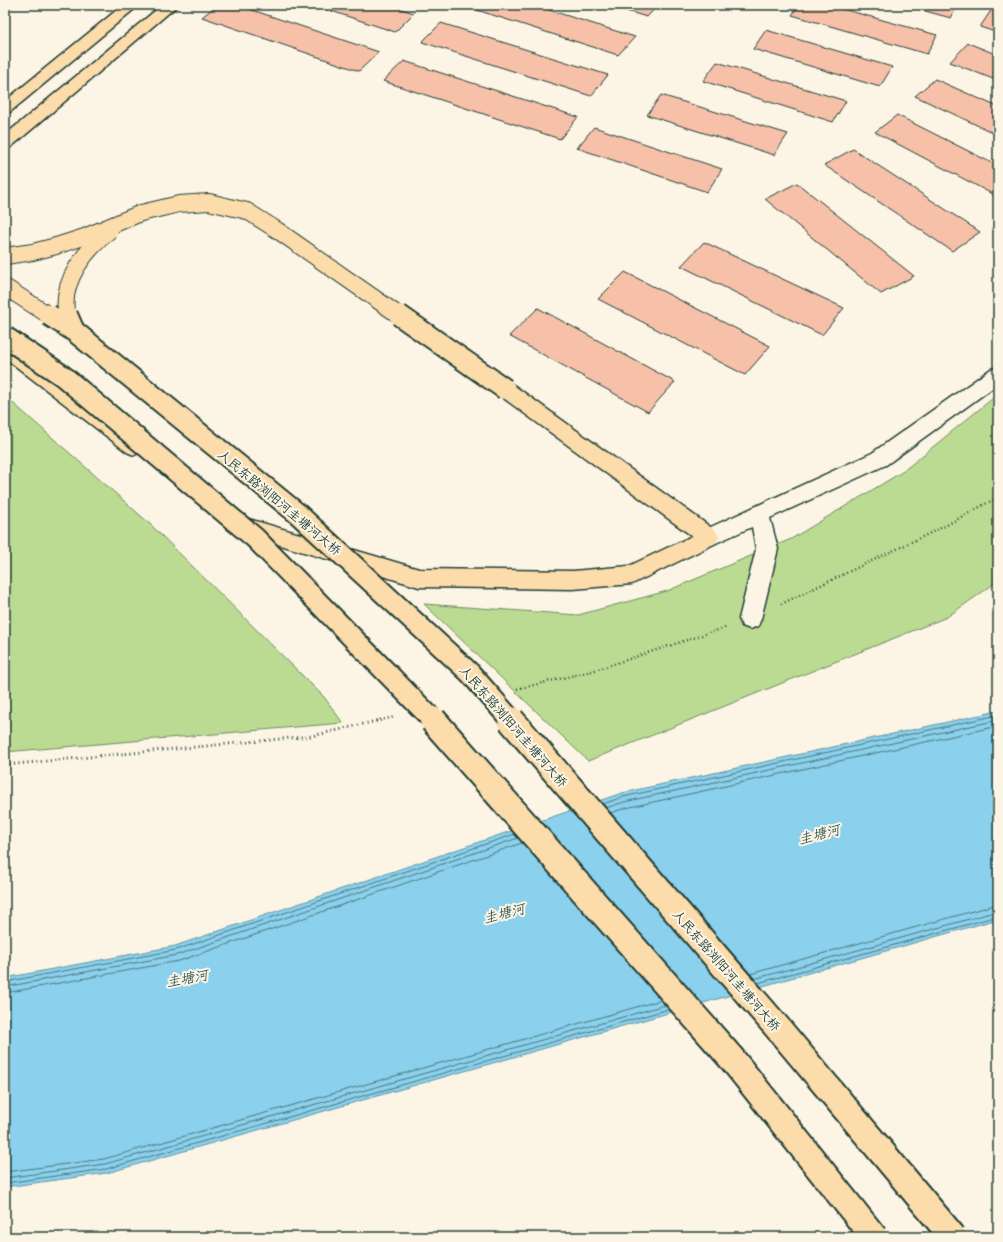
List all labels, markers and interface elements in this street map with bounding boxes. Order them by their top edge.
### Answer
street label: 人民东路浏阳河圭塘河大桥 [214,447,344,560]
street label: 人民东路浏阳河圭塘河大桥 [455,663,570,791]
water label: 圭塘河 [797,822,844,850]
water label: 圭塘河 [482,901,529,929]
street label: 人民东路浏阳河圭塘河大桥 [668,907,783,1035]
water label: 圭塘河 [165,967,212,992]

